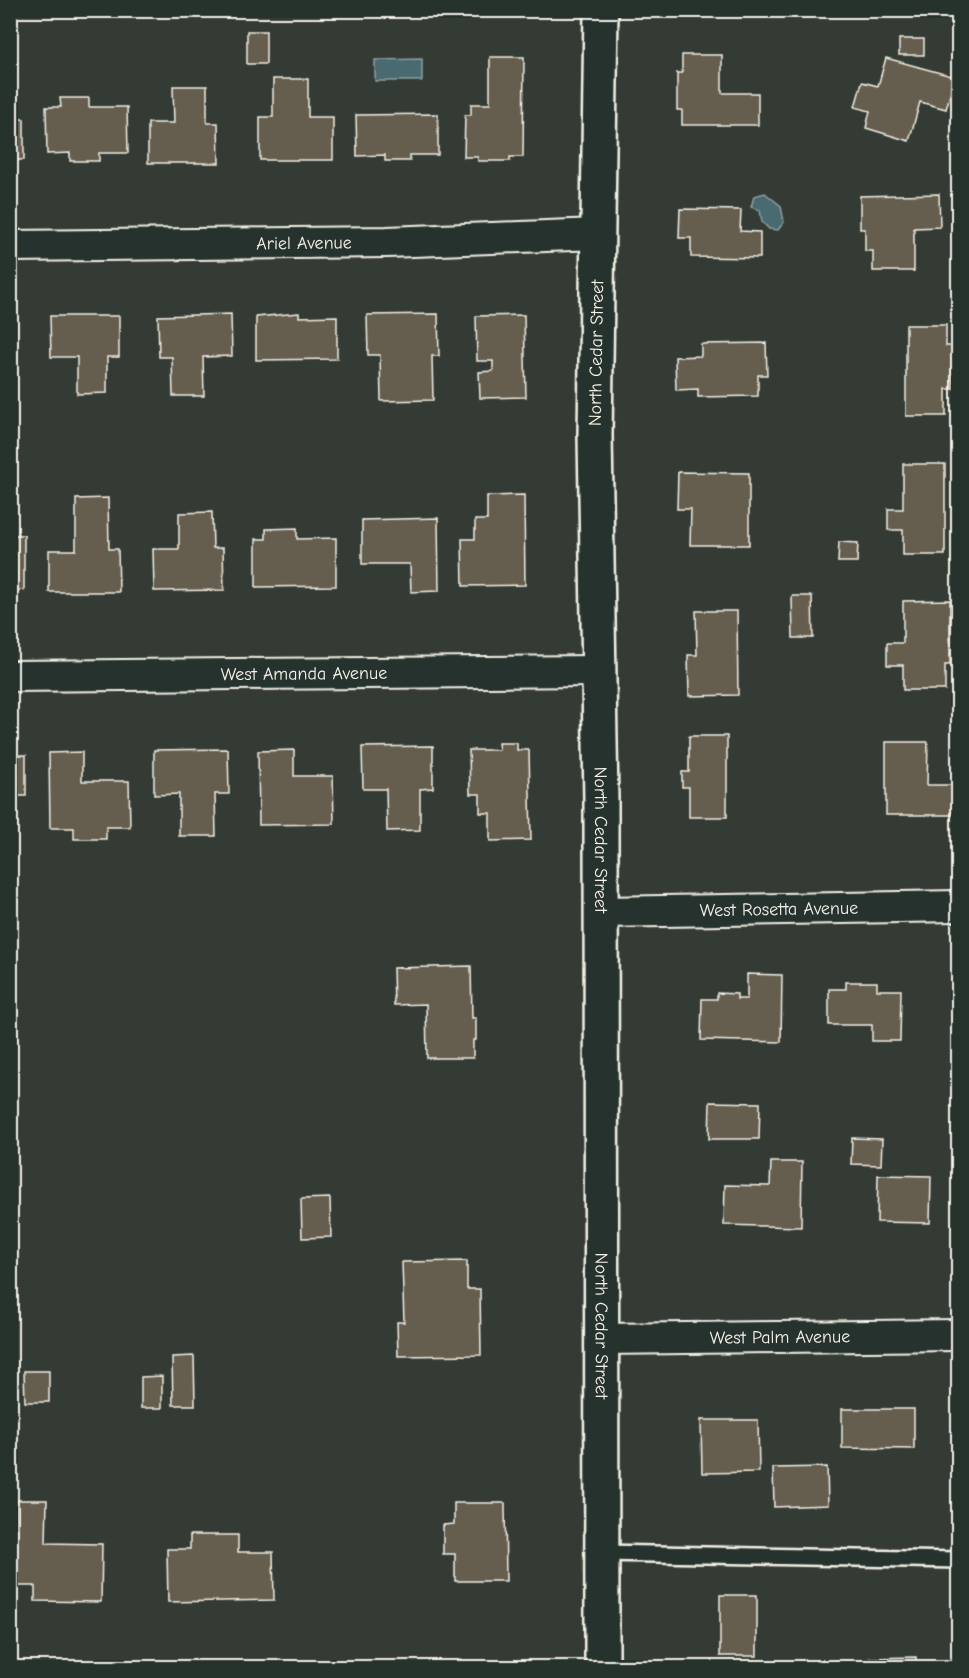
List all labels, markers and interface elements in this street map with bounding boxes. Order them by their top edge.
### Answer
street label: Ariel Avenue [256,232,352,254]
street label: North Cedar Street [585,279,608,426]
street label: West Amanda Avenue [221,663,387,685]
street label: North Cedar Street [589,766,611,914]
street label: West Rosetta Avenue [700,898,858,921]
street label: North Cedar Street [591,1253,612,1400]
street label: West Palm Avenue [710,1326,850,1349]

